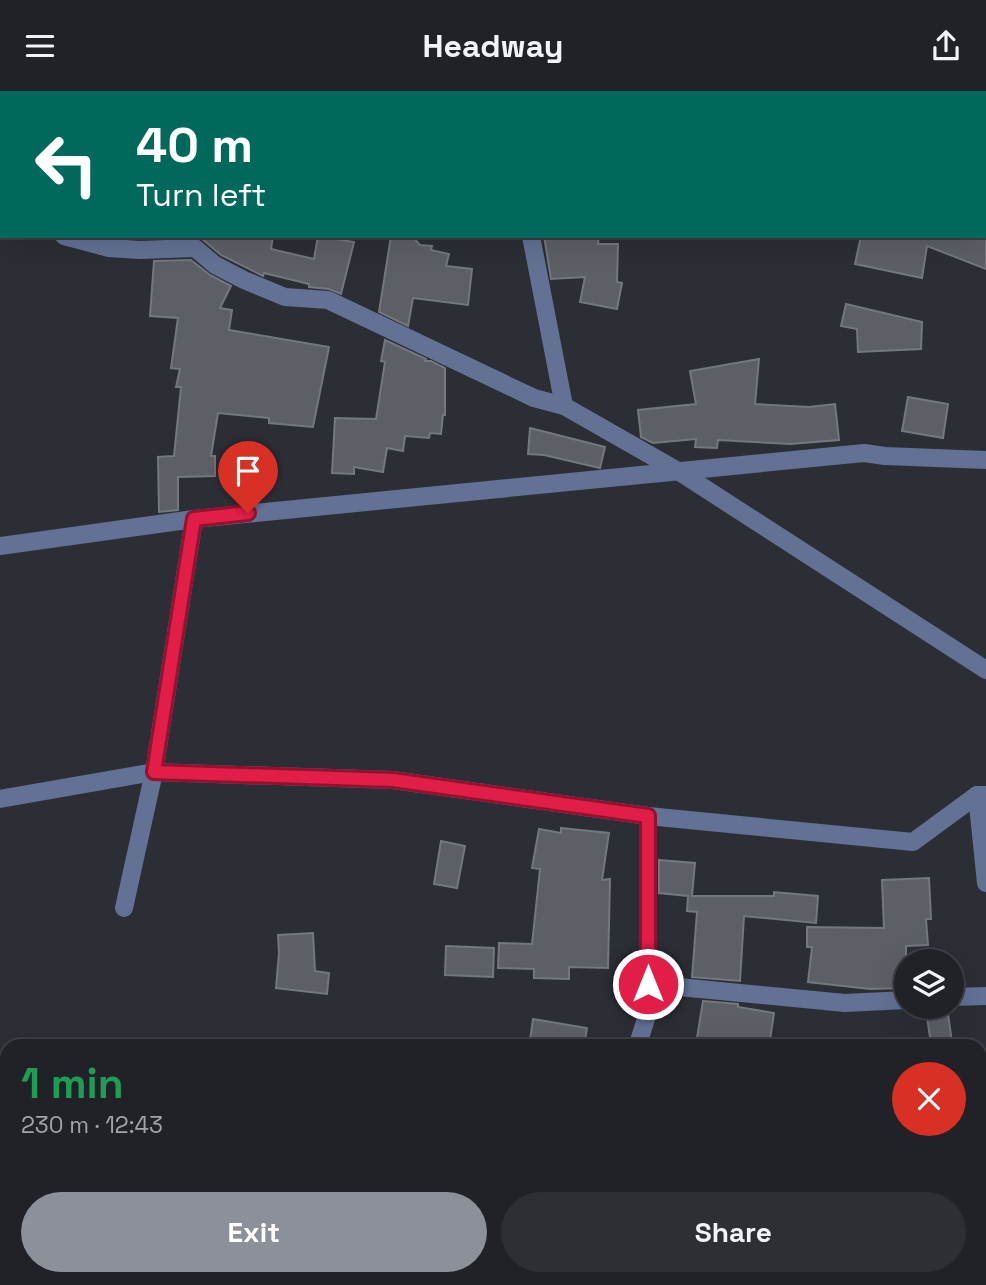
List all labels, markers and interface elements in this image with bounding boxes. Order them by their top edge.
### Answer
text: Headway [423,26,563,66]
icon: menu [21,27,59,65]
icon: share [927,27,965,65]
text: 40 m [136,114,253,176]
icon: left [21,119,112,210]
text: Turn left [136,175,266,215]
pin [218,441,278,513]
icon: arrive [229,452,267,490]
position arrow [611,947,685,1021]
map controls [894,949,964,1019]
button: layers [894,949,964,1019]
text: 1 min [21,1057,124,1110]
button: close [892,1062,966,1136]
text: 230 m · 12:43 [21,1110,163,1140]
button: Exit [21,1192,487,1272]
button: Share [501,1192,966,1272]

